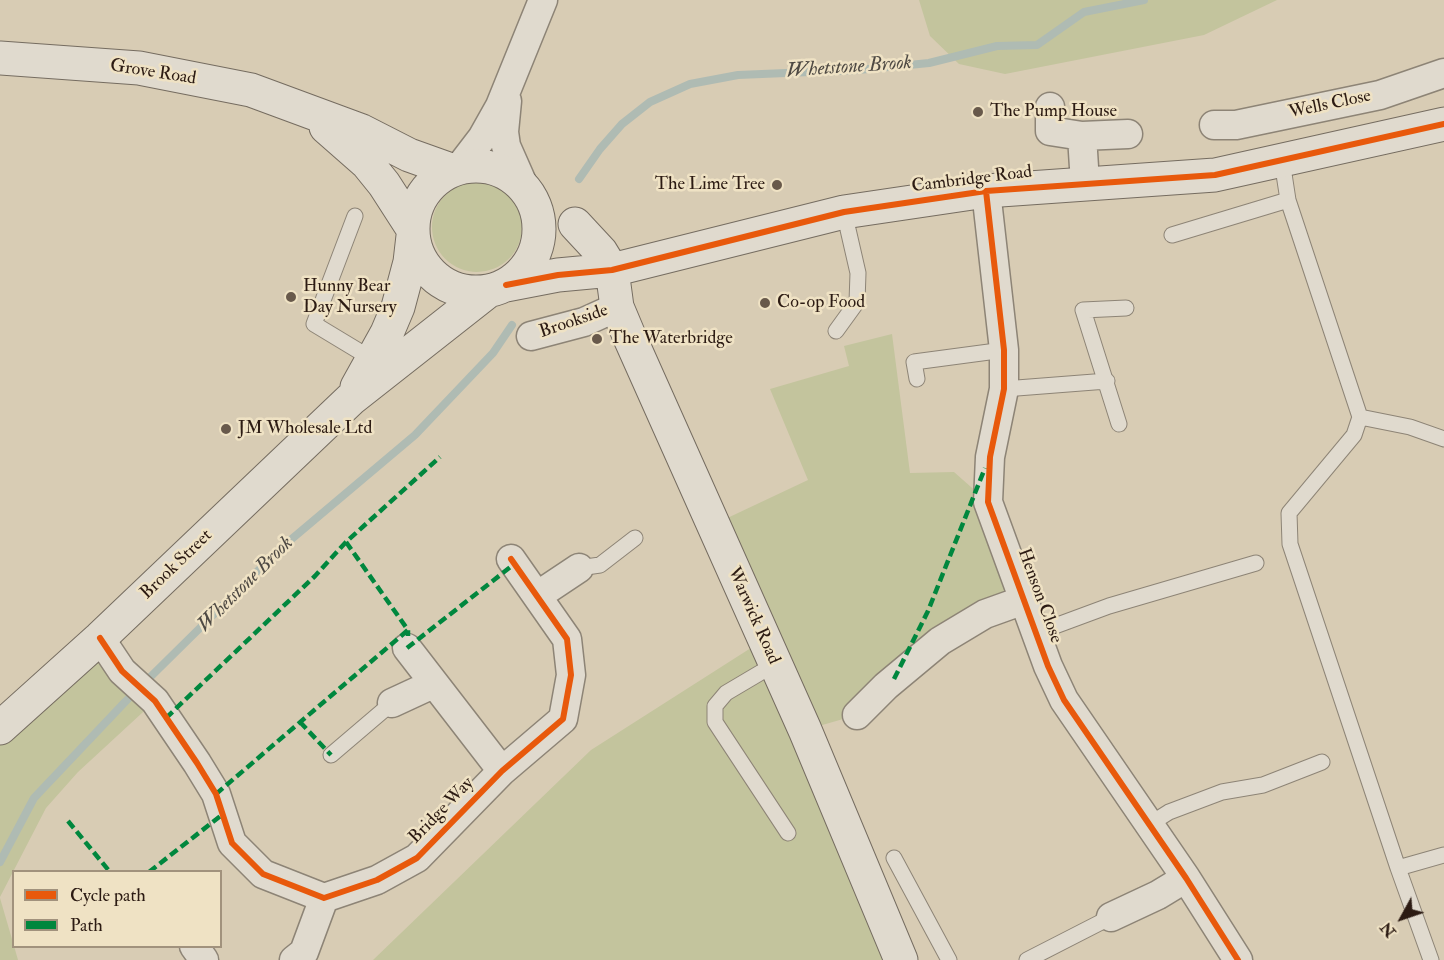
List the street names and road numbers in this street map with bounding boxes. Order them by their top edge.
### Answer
street label: Grove Road [108,56,198,90]
street label: Wells Close [1287,86,1373,124]
street label: Cambridge Road [911,162,1033,198]
street label: Brookside [537,300,611,344]
street label: Brook Street [137,525,217,605]
street label: Henson Close [1012,546,1066,646]
street label: Warwick Road [722,564,784,668]
street label: Bridge Way [405,773,479,849]

